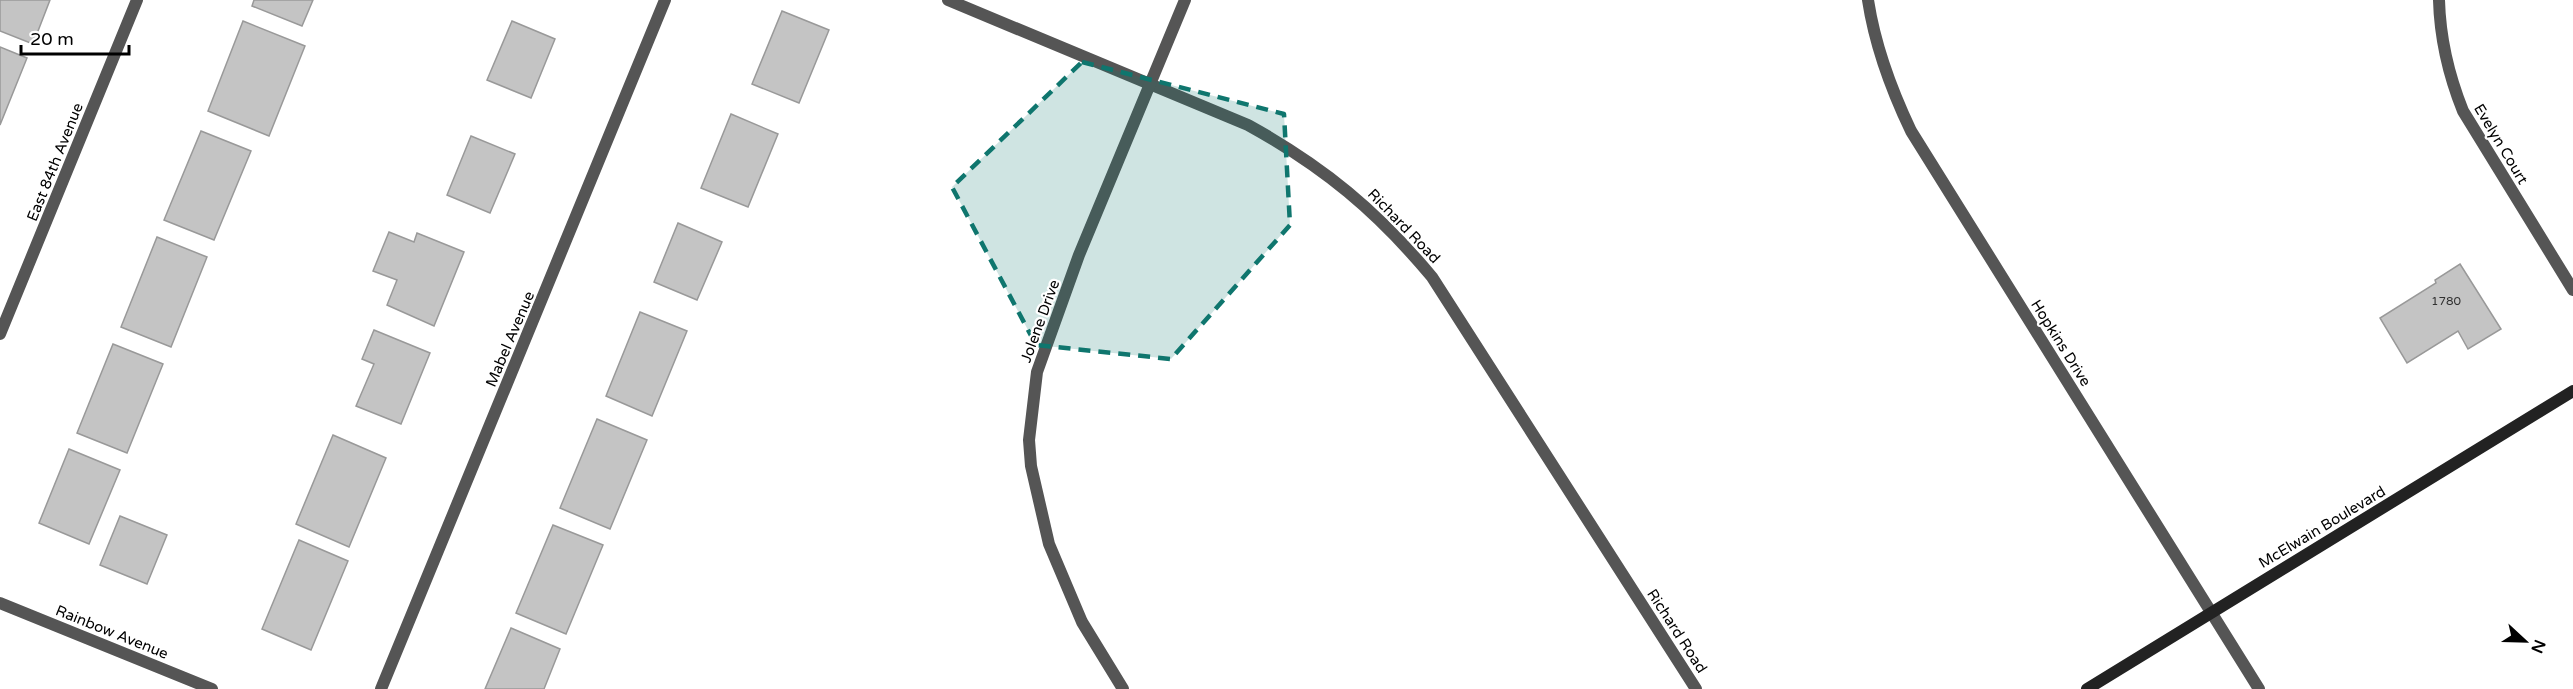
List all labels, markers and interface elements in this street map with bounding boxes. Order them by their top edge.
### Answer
scale bar [21,18,129,56]
text: 20 m [30,28,74,50]
street label: East 84th Avenue [23,100,87,224]
street label: Evelyn Court [2470,101,2532,188]
street label: Richard Road [1364,185,1444,267]
street label: Jolene Drive [1017,277,1063,365]
street label: Mabel Avenue [482,288,538,390]
house number: 1780 [2431,294,2462,308]
street label: Hopkins Drive [2027,296,2095,390]
street label: McElwain Boulevard [2255,482,2389,572]
street label: Richard Road [1643,586,1711,676]
street label: Rainbow Avenue [53,601,171,663]
north arrow [2495,611,2555,671]
text: N [2526,637,2550,656]

